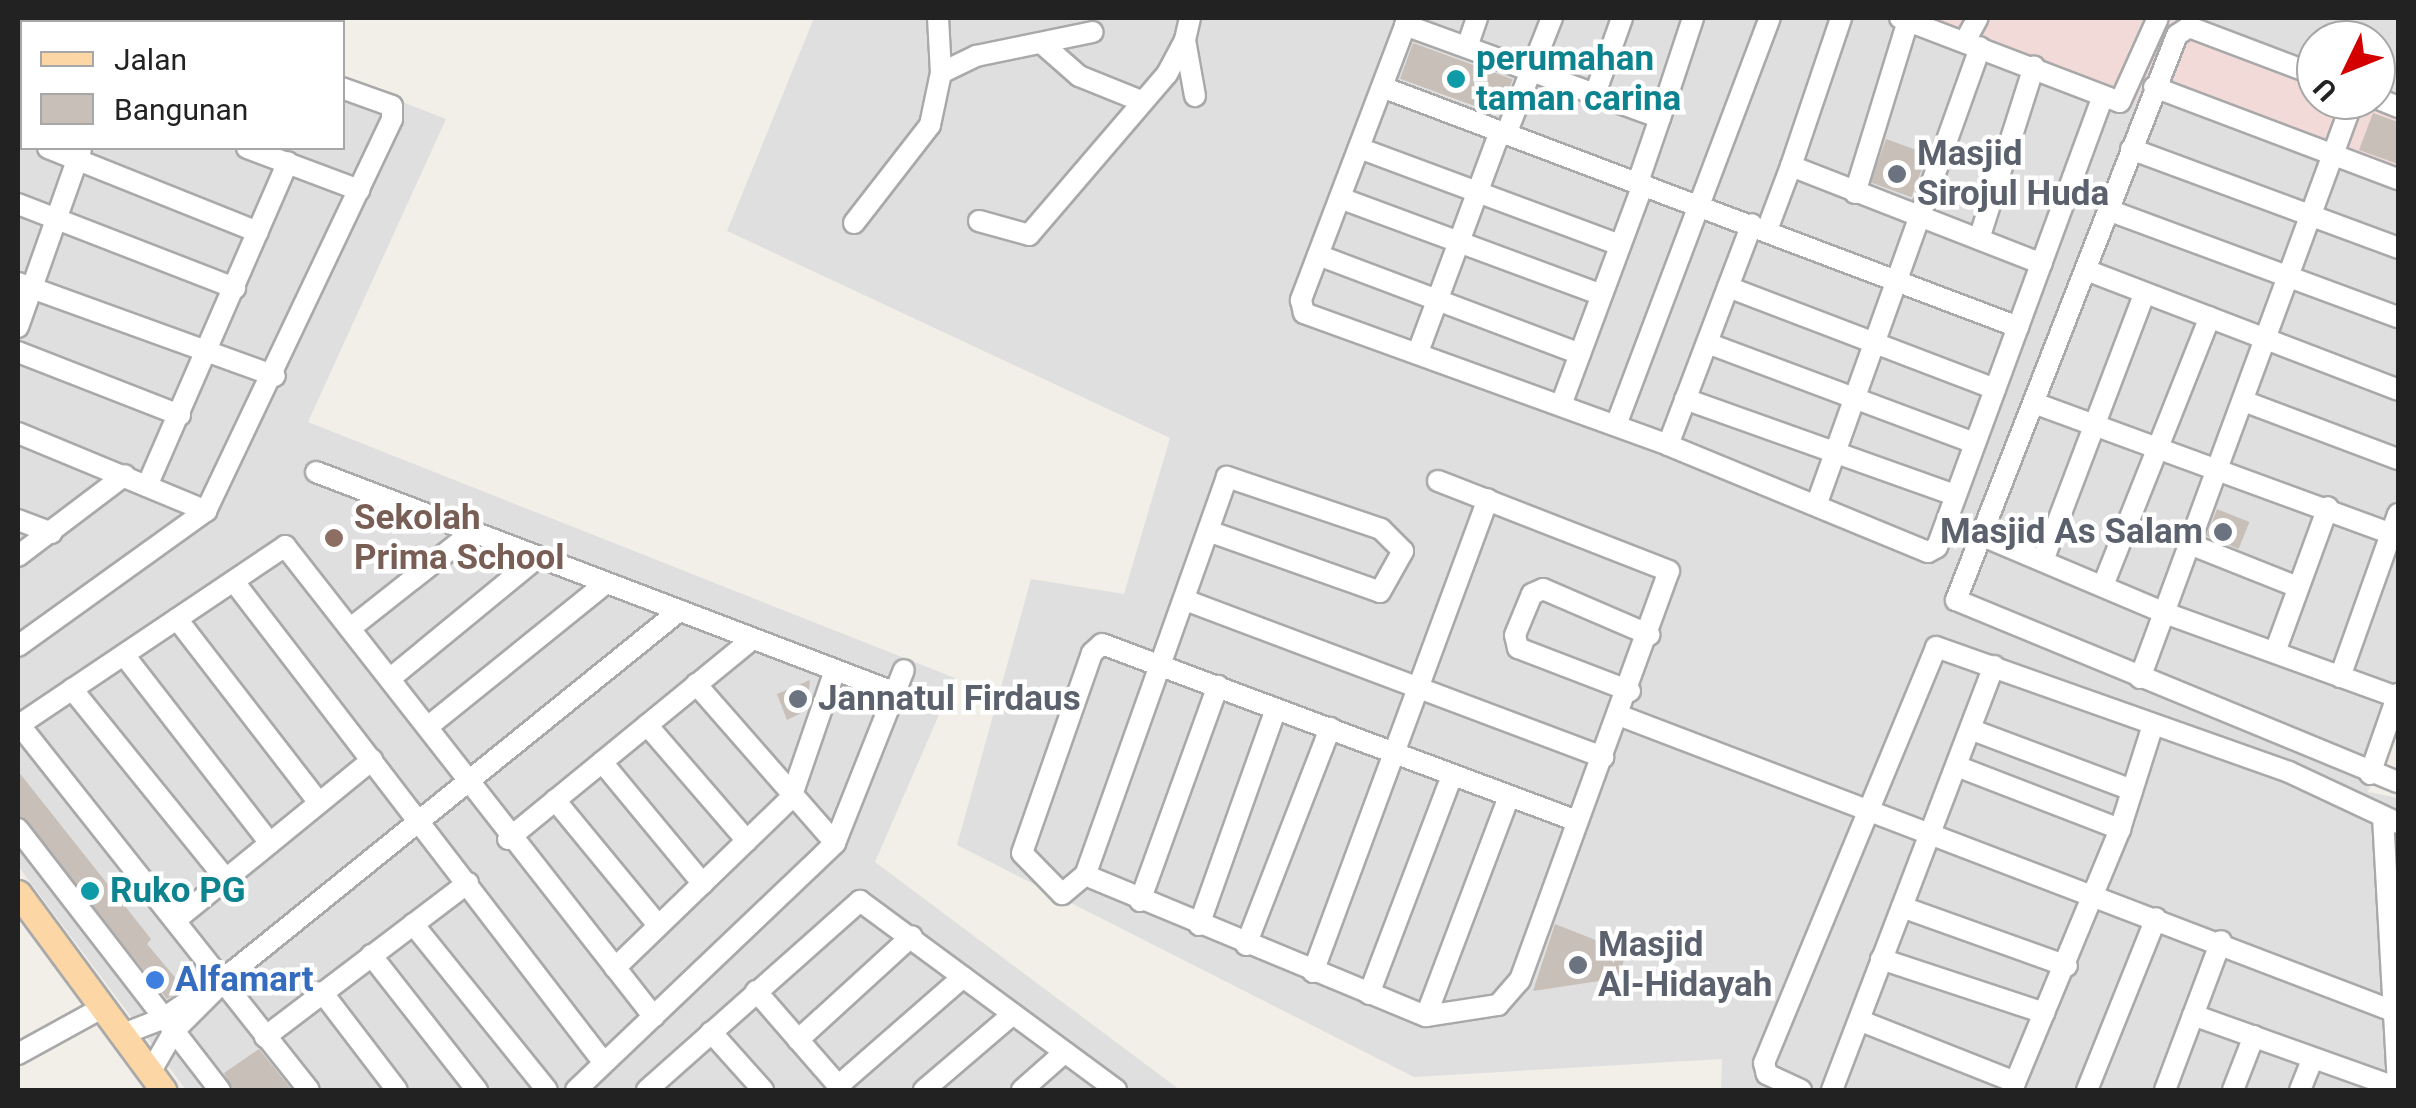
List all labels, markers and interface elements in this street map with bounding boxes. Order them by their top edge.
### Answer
legend [20,20,345,150]
north arrow [2296,20,2396,120]
place label: perumahan taman carina [1476,38,1681,120]
text: Jalan [114,42,187,77]
marker: perumahan taman carina [1445,68,1467,90]
text: U [2307,71,2344,107]
text: Bangunan [114,92,248,127]
place label: Masjid Sirojul Huda [1917,133,2109,215]
marker: Masjid Sirojul Huda [1886,163,1908,185]
place label: Sekolah Prima School [354,497,565,579]
place label: Masjid As Salam [1940,511,2203,553]
marker: Masjid As Salam [2212,521,2234,543]
marker: Sekolah Prima School [323,527,345,549]
place label: Jannatul Firdaus [818,678,1081,720]
marker: Jannatul Firdaus [787,688,809,710]
place label: Ruko PG [110,870,246,912]
marker: Ruko PG [79,880,101,902]
place label: Masjid Al-Hidayah [1598,924,1772,1006]
marker: Masjid Al-Hidayah [1567,954,1589,976]
place label: Alfamart [175,959,314,1001]
marker: Alfamart [144,969,166,991]

